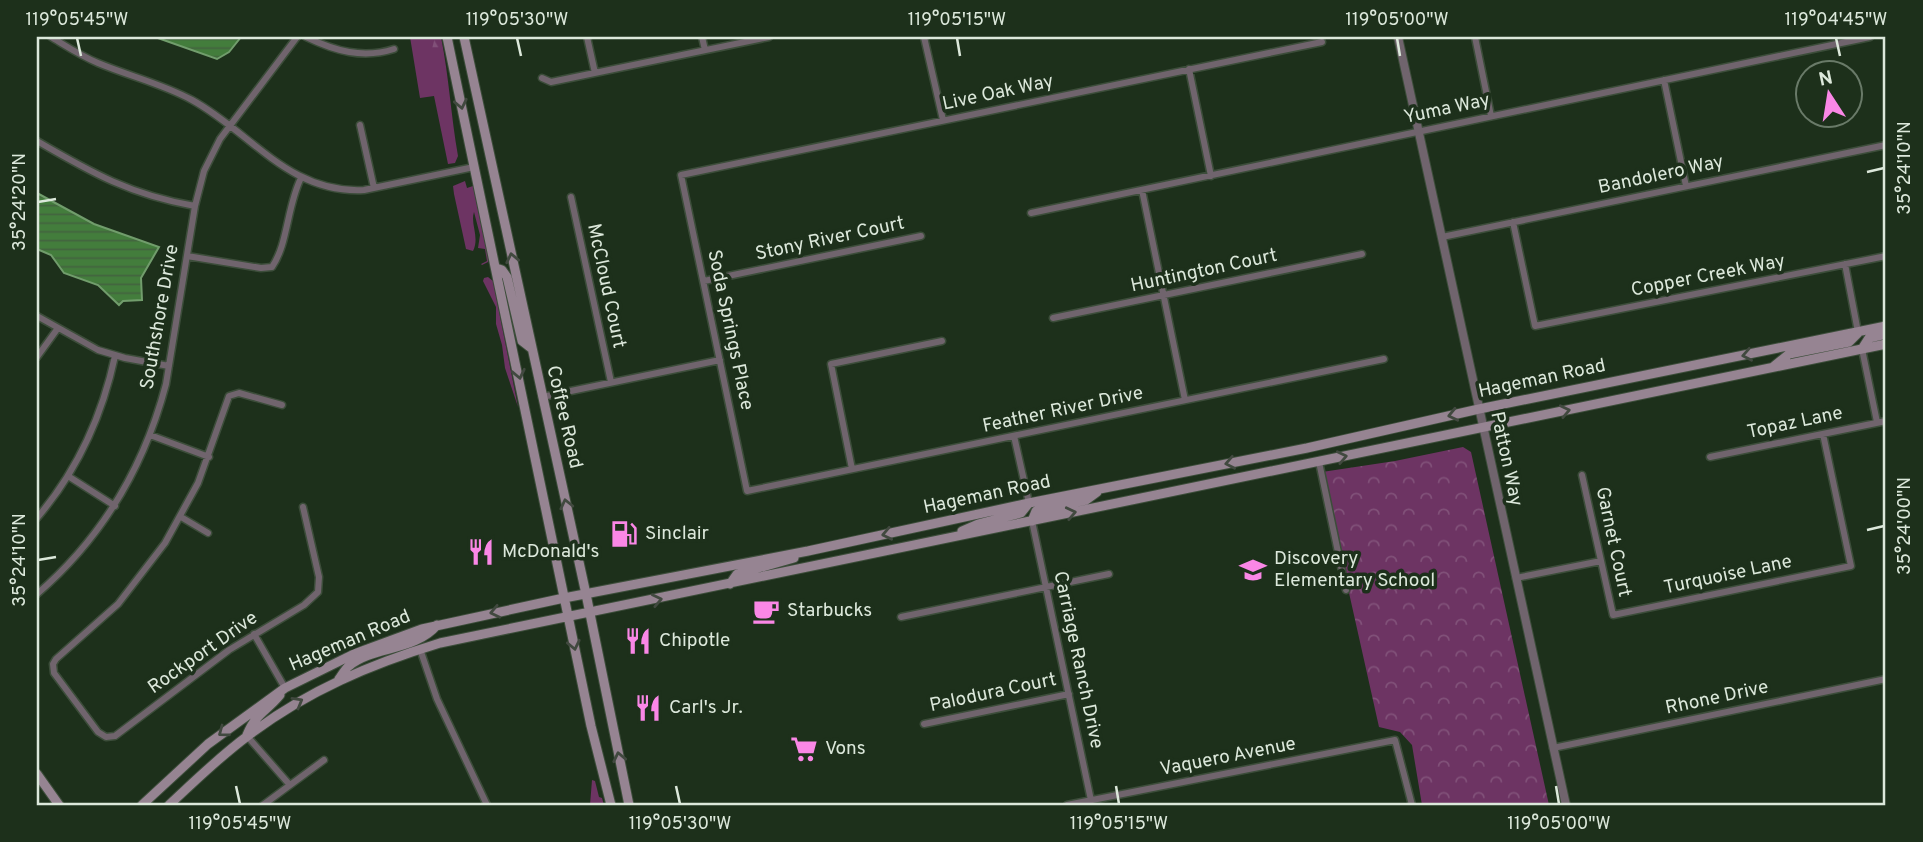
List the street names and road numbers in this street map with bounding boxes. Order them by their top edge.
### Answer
street label: Live Oak Way [940,70,1056,116]
street label: Yuma Way [1402,88,1492,130]
street label: Bandolero Way [1596,150,1726,200]
street label: Stony River Court [753,211,907,267]
street label: McCloud Court [581,221,631,351]
street label: Southshore Drive [135,243,185,391]
street label: Huntington Court [1129,244,1279,298]
street label: Soda Springs Place [701,248,759,412]
street label: Copper Creek Way [1629,249,1787,303]
street label: Hageman Road [1476,354,1608,404]
street label: Coffee Road [540,363,588,471]
street label: Feather River Drive [981,381,1145,439]
street label: Topaz Lane [1745,401,1845,445]
street label: Patton Way [1484,410,1528,508]
street label: Hageman Road [921,470,1053,520]
street label: Garnet Court [1590,485,1636,599]
street label: Turquoise Lane [1662,550,1794,600]
street label: Carriage Ranch Drive [1047,569,1109,751]
street label: Hageman Road [286,605,414,677]
street label: Rockport Drive [143,606,263,700]
street label: Palodura Court [927,668,1059,718]
street label: Rhone Drive [1663,675,1771,721]
street label: Vaquero Avenue [1158,732,1298,782]

